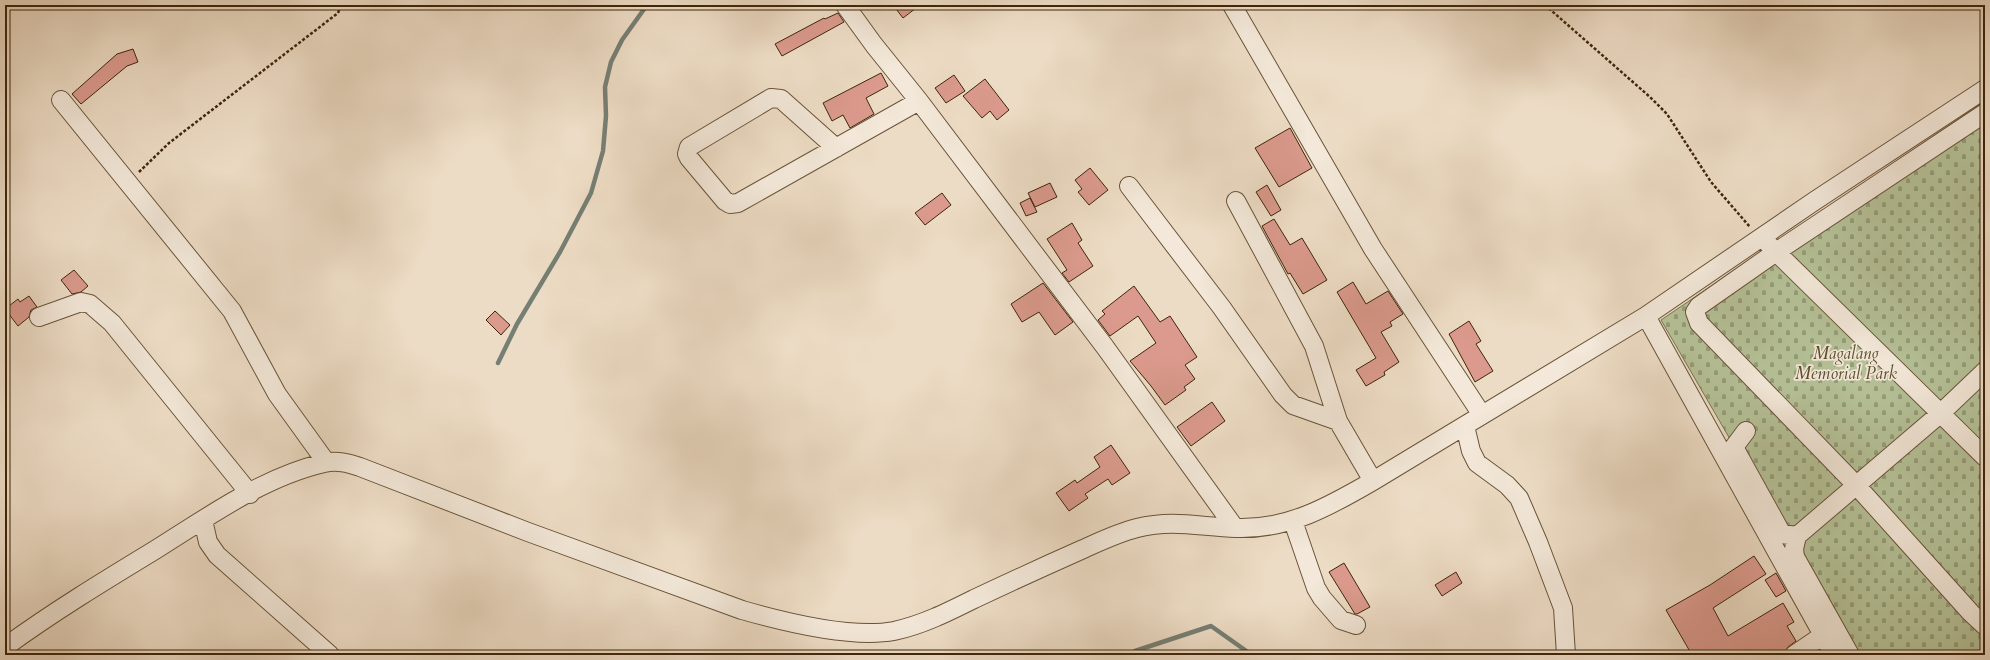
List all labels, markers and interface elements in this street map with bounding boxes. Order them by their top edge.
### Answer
park label: Magalang Memorial Park [1795,342,1898,385]

